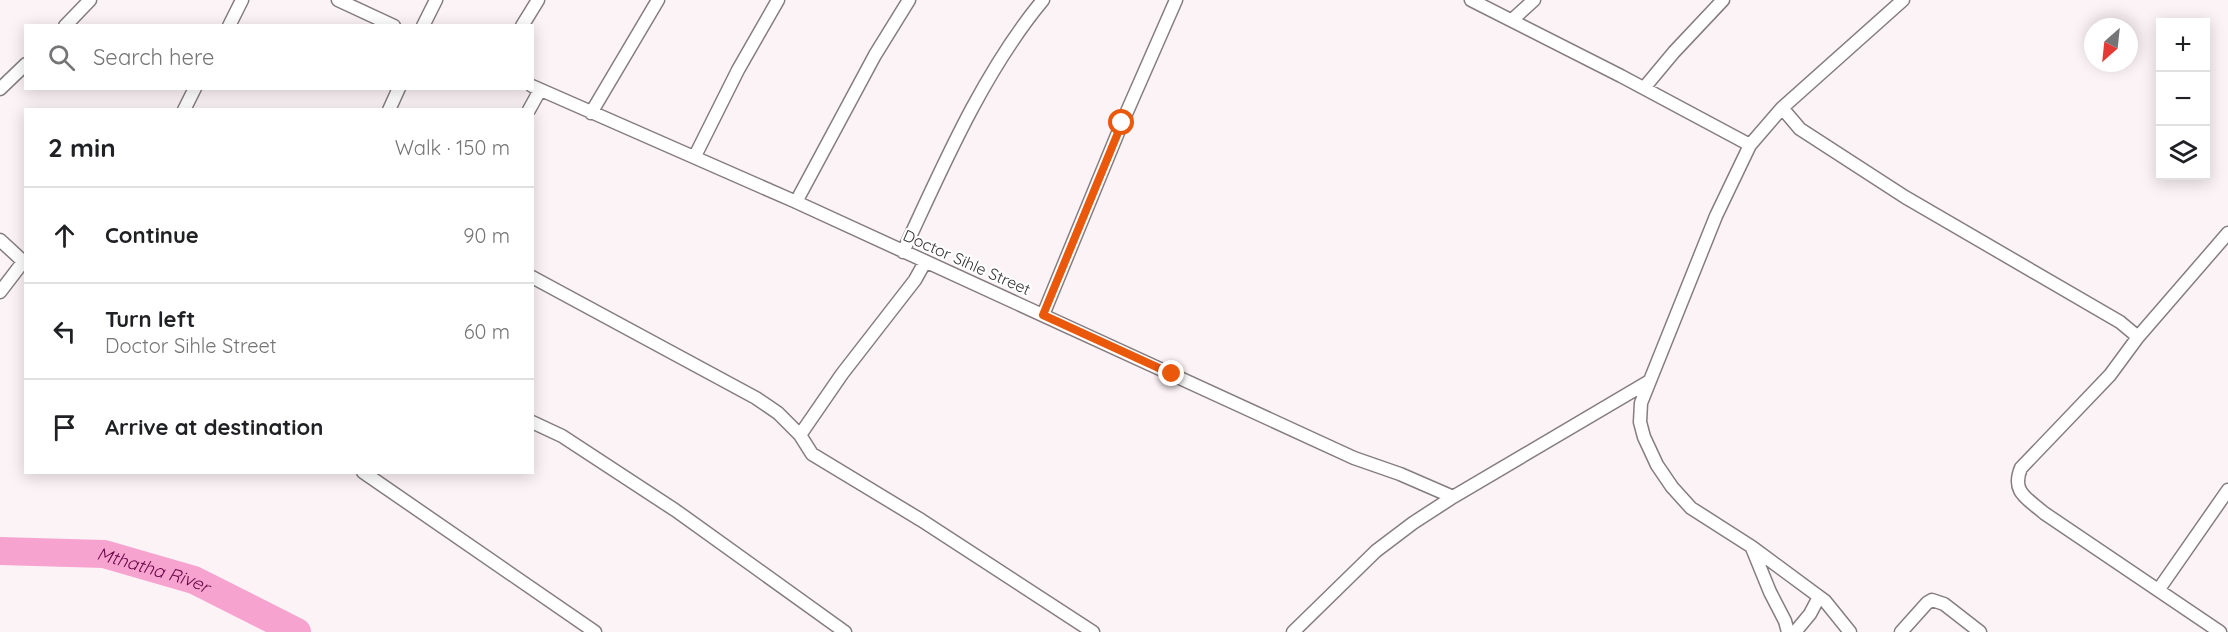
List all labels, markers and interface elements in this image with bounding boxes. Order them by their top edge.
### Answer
north arrow [2084,18,2138,72]
map controls [2156,18,2210,180]
button: + [2156,18,2210,72]
search box [24,24,534,90]
icon: search [45,41,78,74]
text: Search here [93,43,214,71]
button: − [2156,72,2210,126]
route start [1108,109,1134,135]
button: layers [2156,126,2210,180]
text: 2 min [48,131,116,164]
text: Walk · 150 m [395,135,510,160]
icon: ahead [48,219,81,252]
text: Continue [105,221,199,249]
text: 90 m [463,223,510,248]
street label: Doctor Sihle Street [900,225,1034,299]
text: Turn left [105,305,195,333]
icon: left [48,315,81,348]
text: 60 m [464,319,510,344]
text: Doctor Sihle Street [105,333,277,358]
route end [1158,360,1184,386]
icon: arrive [48,411,81,444]
text: Arrive at destination [105,413,323,441]
water label: Mthatha River [95,541,216,599]

